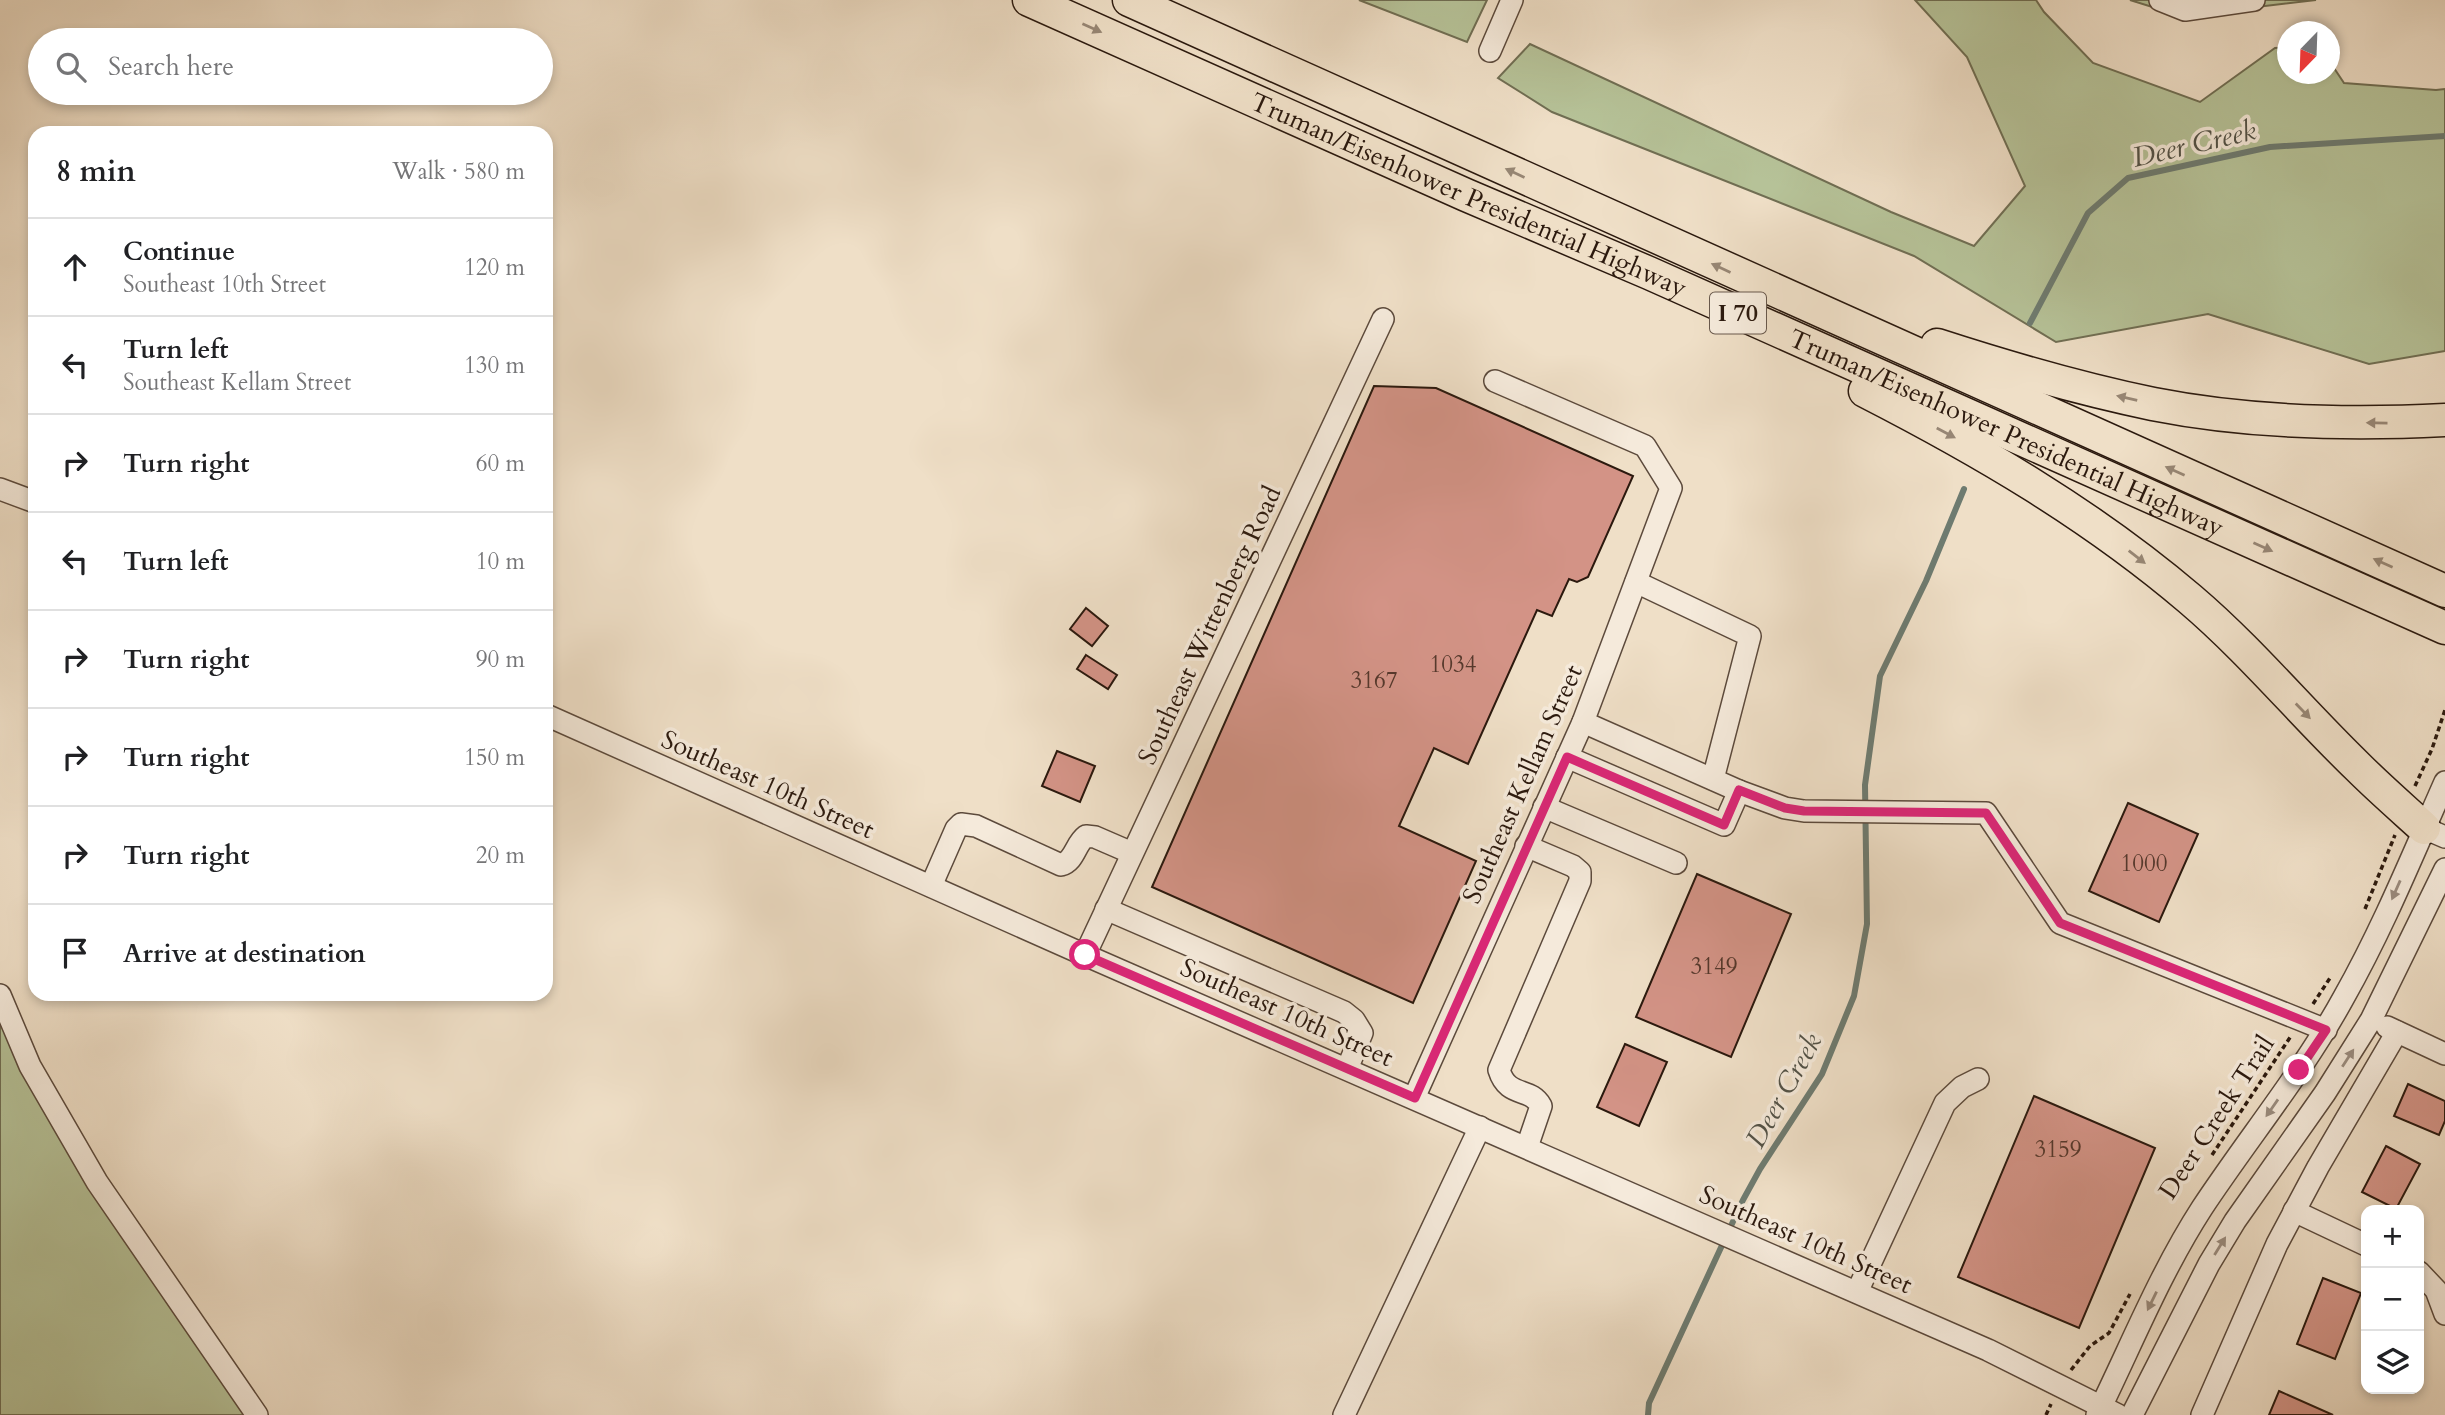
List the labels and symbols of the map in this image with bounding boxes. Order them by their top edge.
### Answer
north arrow [2277,21,2340,84]
one-way arrow [1082,22,1102,34]
street label: Truman/Eisenhower Presidential Highway [1245,84,1693,306]
water label: Deer Creek [2129,111,2260,177]
one-way arrow [1504,167,1525,178]
one-way arrow [1711,262,1731,274]
road number: I 70 [1710,292,1766,334]
street label: Truman/Eisenhower Presidential Highway [1783,321,2230,545]
one-way arrow [2116,392,2138,403]
one-way arrow [2366,417,2388,429]
one-way arrow [1936,427,1956,439]
one-way arrow [2165,465,2185,477]
street label: Southeast Wittenberg Road [1129,480,1290,770]
one-way arrow [2253,541,2273,553]
one-way arrow [2127,549,2145,564]
one-way arrow [2372,557,2393,568]
house number: 1034 [1429,649,1477,680]
street label: Southeast Kellam Street [1454,659,1591,909]
house number: 3167 [1350,665,1398,696]
one-way arrow [2295,702,2311,719]
street label: Southeast 10th Street [656,722,880,847]
house number: 1000 [2120,848,2168,879]
one-way arrow [2390,880,2402,900]
route start [1069,939,1100,970]
street label: Southeast 10th Street [1175,950,1399,1075]
house number: 3149 [1690,951,1738,982]
water label: Deer Creek [1737,1026,1831,1155]
street label: Deer Creek Trail [2150,1028,2283,1206]
one-way arrow [2342,1048,2355,1068]
route end [2283,1054,2314,1085]
one-way arrow [2265,1099,2279,1117]
house number: 3159 [2034,1134,2082,1165]
street label: Southeast 10th Street [1694,1177,1918,1302]
one-way arrow [2213,1236,2226,1255]
one-way arrow [2146,1291,2157,1311]

